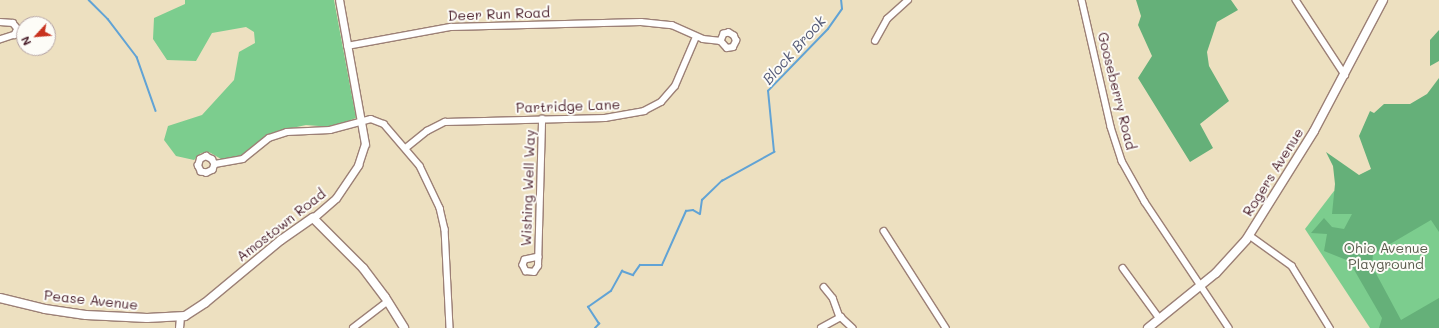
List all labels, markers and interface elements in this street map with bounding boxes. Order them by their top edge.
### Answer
street label: Deer Run Road [448,4,550,24]
water label: Block Brook [758,12,830,88]
north arrow [16,16,56,56]
street label: Gooseberry Road [1094,30,1140,152]
text: N [17,34,34,48]
street label: Partridge Lane [516,96,620,116]
street label: Rogers Avenue [1239,125,1307,219]
street label: Wishing Well Way [518,129,538,247]
street label: Amostown Road [233,185,329,265]
park label: Ohio Avenue Playground [1344,240,1428,272]
street label: Pease Avenue [43,287,139,313]

